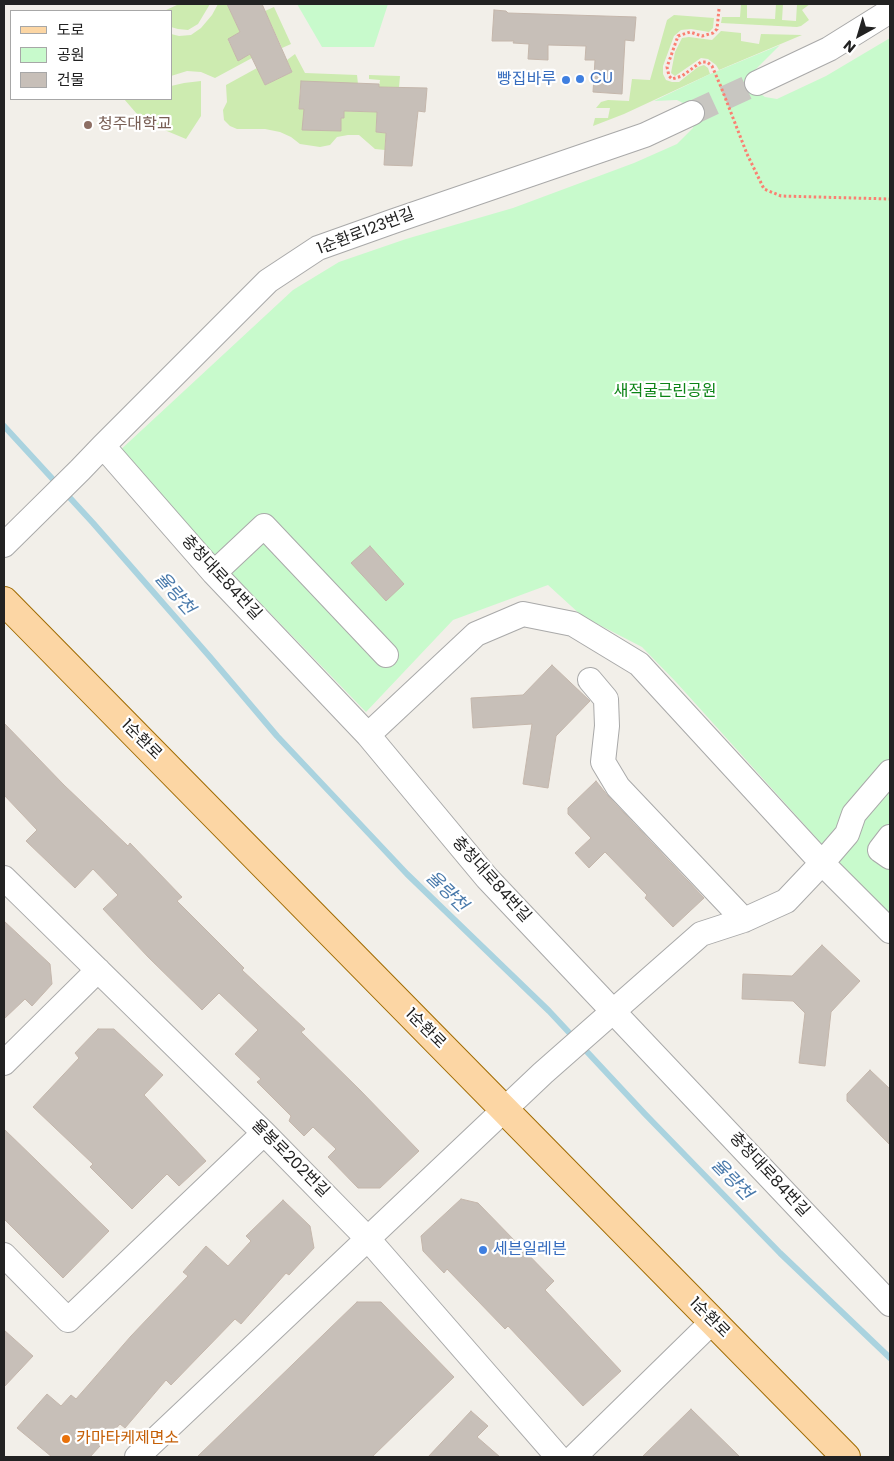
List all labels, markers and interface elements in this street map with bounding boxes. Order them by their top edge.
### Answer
legend [10,10,172,100]
north arrow [834,10,884,60]
text: 도로 [57,19,85,40]
text: N [839,36,860,58]
text: 공원 [57,44,85,65]
text: 건물 [57,69,85,90]
place label: CU [590,69,613,89]
place label: 빵집바루 [497,70,556,90]
marker: CU [574,73,586,85]
marker: 빵집바루 [560,74,572,86]
place label: 청주대학교 [98,115,172,135]
marker: 청주대학교 [82,119,94,131]
street label: 1순환로123번길 [315,205,417,259]
park label: 새적굴근린공원 [613,382,717,402]
street label: 충청대로84번길 [177,532,265,624]
water label: 율량천 [150,568,198,620]
street label: 1순환로 [117,716,165,764]
street label: 충청대로84번길 [448,833,534,927]
water label: 율량천 [421,867,471,917]
street label: 1순환로 [401,1005,449,1053]
street label: 율봉로202번길 [247,1116,333,1202]
street label: 충청대로84번길 [725,1129,813,1221]
water label: 율량천 [706,1155,756,1205]
place label: 세븐일레븐 [493,1240,567,1260]
marker: 세븐일레븐 [477,1244,489,1256]
street label: 1순환로 [685,1294,733,1342]
place label: 카마타케제면소 [76,1429,179,1449]
marker: 카마타케제면소 [60,1433,72,1445]

